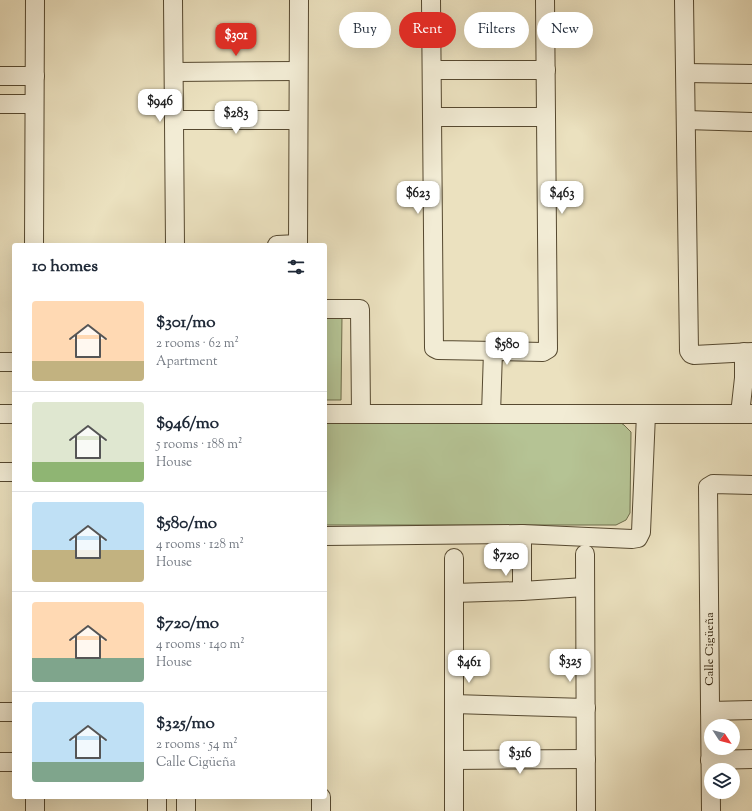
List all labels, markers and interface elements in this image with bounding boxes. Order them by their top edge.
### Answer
chip: Buy [339,12,391,48]
chip: Rent [399,12,456,48]
chip: Filters [464,12,529,48]
chip: New [537,12,593,48]
pin: $301 [212,23,260,57]
text: $301 [224,27,248,45]
pin: $946 [136,89,184,123]
text: $946 [147,93,173,111]
pin: $283 [212,101,260,135]
text: $283 [224,105,248,123]
pin: $623 [394,181,442,215]
pin: $463 [538,181,586,215]
text: $623 [406,185,430,203]
text: $463 [549,185,575,203]
text: 10 homes [32,255,98,279]
icon: filters [285,256,307,278]
text: $301/mo [156,311,215,335]
icon: home [64,317,112,365]
pin: $580 [483,332,531,366]
text: 2 rooms · 62 m² [156,335,239,353]
text: $580 [495,336,519,354]
text: Apartment [156,353,217,371]
text: $946/mo [156,412,219,436]
icon: home [64,418,112,466]
text: 5 rooms · 188 m² [156,436,242,454]
text: House [156,454,192,472]
text: $580/mo [156,512,217,536]
icon: home [64,518,112,566]
text: 4 rooms · 128 m² [156,536,244,554]
pin: $720 [482,543,530,577]
text: $720 [493,547,519,565]
text: House [156,554,192,572]
text: $720/mo [156,612,219,636]
street label: Calle Cigüeña [701,612,719,686]
icon: home [64,618,112,666]
text: 4 rooms · 140 m² [156,636,245,654]
pin: $325 [546,649,594,683]
pin: $461 [445,650,493,684]
text: $325 [559,653,581,671]
text: House [156,654,192,672]
text: $461 [457,654,481,672]
text: $325/mo [156,712,215,736]
icon: home [64,718,112,766]
north arrow [704,719,740,755]
map controls [704,719,740,799]
text: 2 rooms · 54 m² [156,736,238,754]
pin: $316 [496,741,544,775]
text: $316 [508,745,532,763]
text: Calle Cigüeña [156,754,236,772]
button: layers [704,763,740,799]

